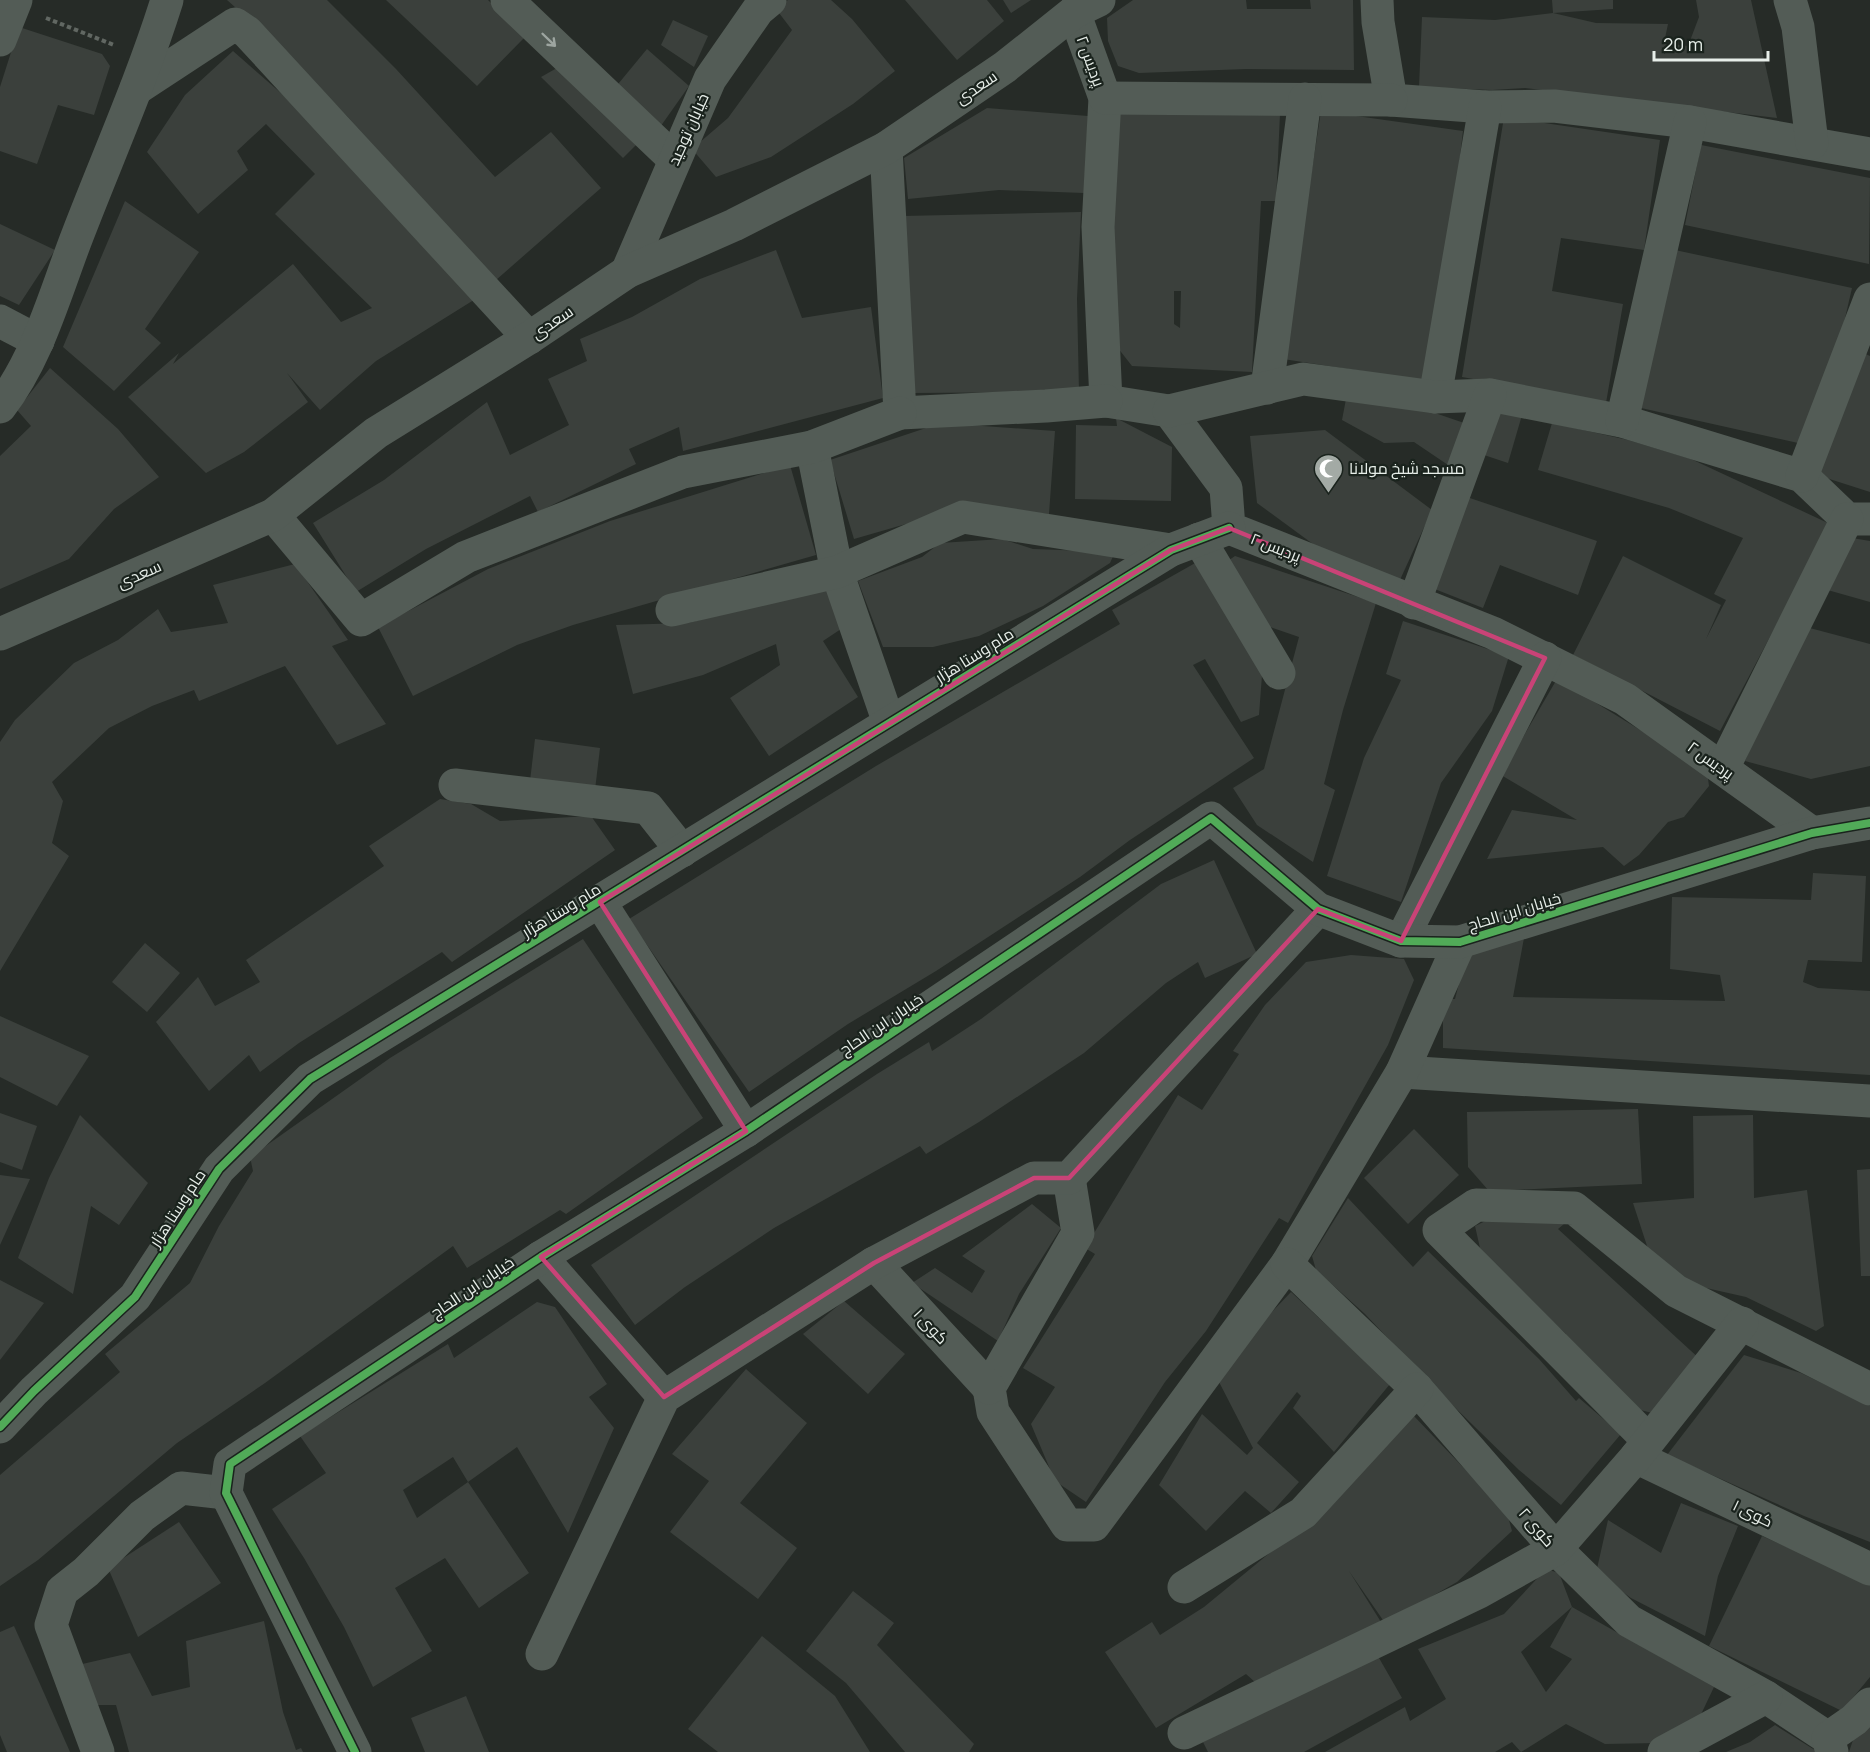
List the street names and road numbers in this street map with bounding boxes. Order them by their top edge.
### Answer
street label: پردیس ۲ [1071,32,1111,91]
street label: سعدی [951,65,1001,109]
street label: خیابان توحید [662,89,714,169]
street label: سعدی [527,300,577,344]
street label: پردیس ۲ [1247,527,1305,568]
street label: سعدی [113,555,165,593]
street label: مام وستا هژار [930,622,1018,689]
street label: پردیس ۲ [1683,736,1739,786]
street label: مام وستا هژار [516,878,605,944]
street label: خیابان ابن الحاج [1465,886,1564,937]
street label: خیابان ابن الحاج [835,988,928,1061]
street label: مام وستا هژار [143,1165,211,1253]
street label: خیابان ابن الحاج [426,1251,519,1324]
street label: کوی ۱ [909,1303,953,1349]
street label: کوی ۱ [1729,1494,1777,1532]
street label: کوی ۲ [1514,1503,1560,1551]

